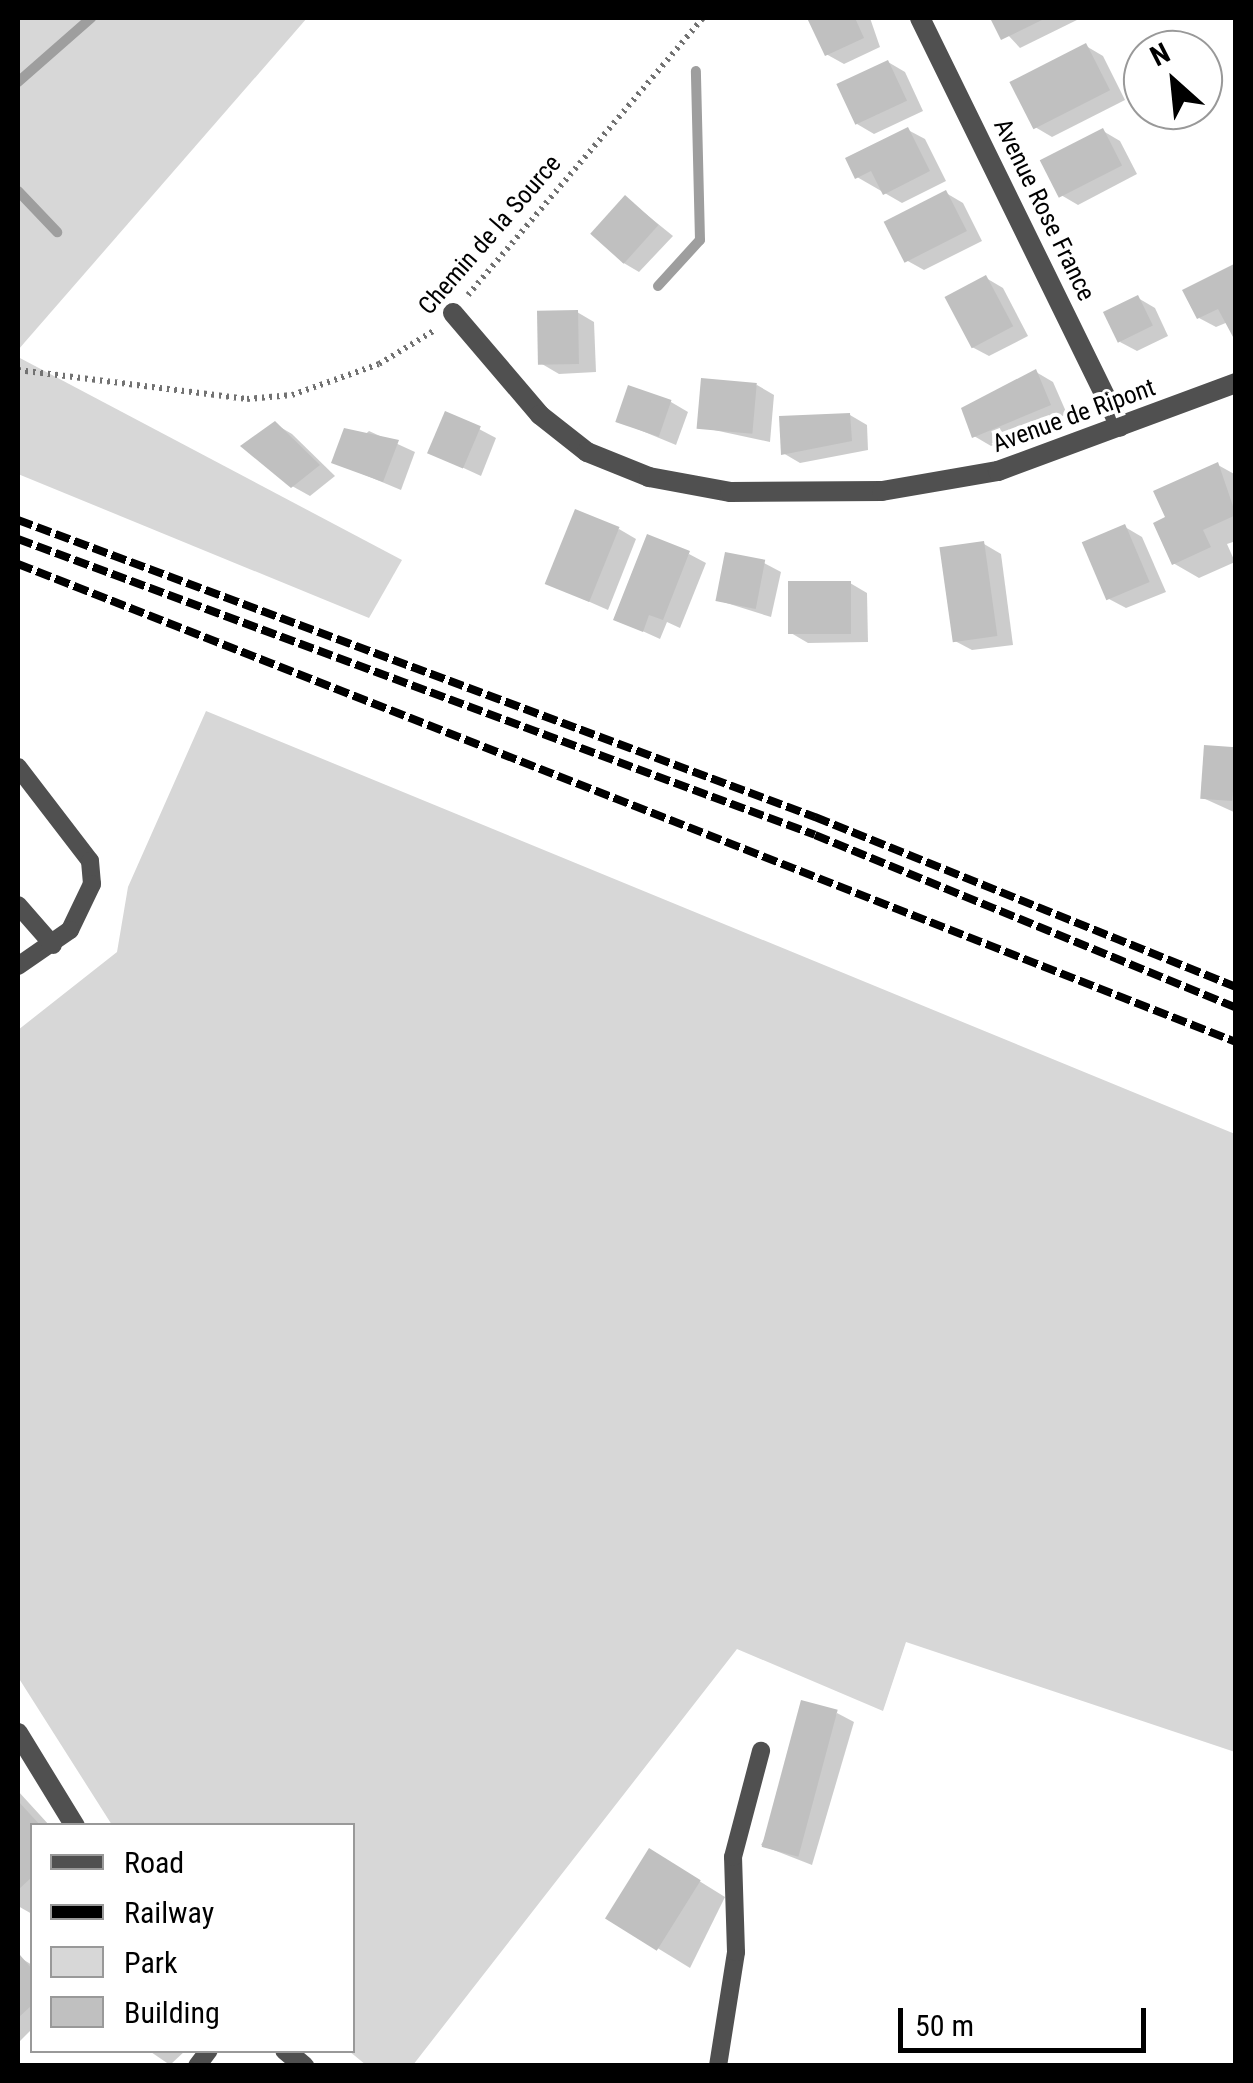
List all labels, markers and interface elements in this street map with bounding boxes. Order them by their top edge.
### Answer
north arrow [1123,30,1223,130]
text: N [1145,36,1175,73]
street label: Avenue Rose France [987,114,1101,306]
street label: Chemin de la Source [412,149,568,321]
street label: Avenue de Ripont [989,373,1159,459]
legend [30,1823,355,2053]
text: Road [124,1845,184,1880]
text: Railway [124,1895,214,1930]
text: Park [124,1945,178,1980]
scale bar [903,1988,1150,2050]
text: Building [124,1995,220,2030]
text: 50 m [915,2008,974,2043]

